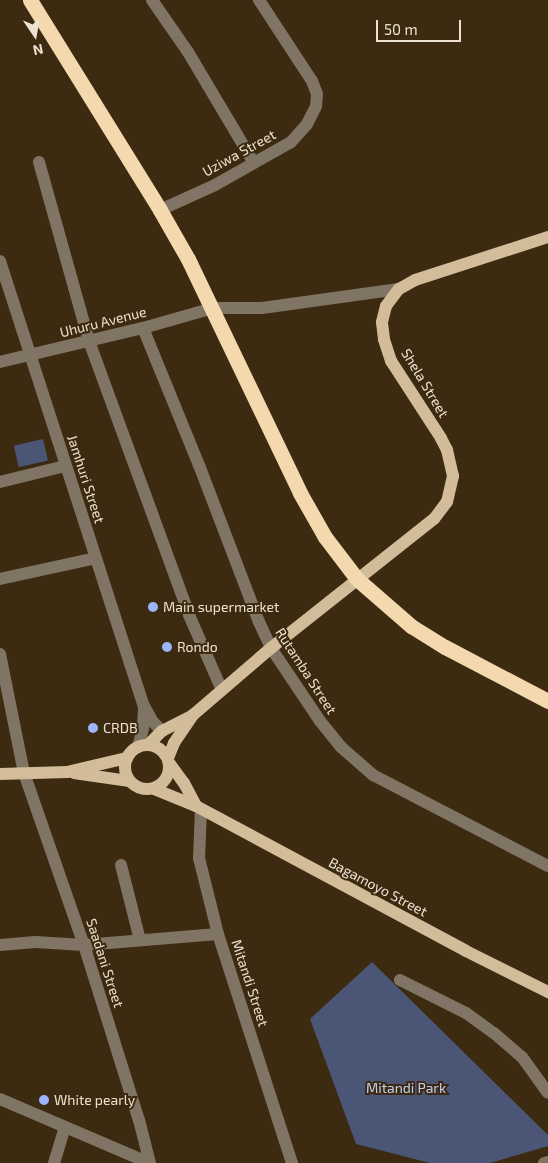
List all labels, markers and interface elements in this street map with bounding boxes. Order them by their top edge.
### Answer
north arrow [10,10,60,60]
scale bar [378,10,463,42]
text: 50 m [384,20,418,38]
text: N [32,41,45,60]
street label: Uziwa Street [199,126,279,180]
street label: Uhuru Avenue [58,303,148,341]
street label: Shela Street [398,346,452,420]
street label: Jamhuri Street [64,433,108,525]
place label: Main supermarket [163,599,279,615]
marker: Main supermarket [147,601,159,613]
street label: Rutamba Street [272,625,340,717]
place label: Rondo [177,639,218,655]
marker: Rondo [161,641,173,653]
place label: CRDB [103,720,138,736]
marker: CRDB [87,722,99,734]
street label: Bagamoyo Street [326,854,430,920]
street label: Saadani Street [83,916,127,1010]
street label: Mitandi Street [228,937,272,1029]
park label: Mitandi Park [366,1080,446,1096]
place label: White pearly [54,1092,135,1108]
marker: White pearly [38,1094,50,1106]

